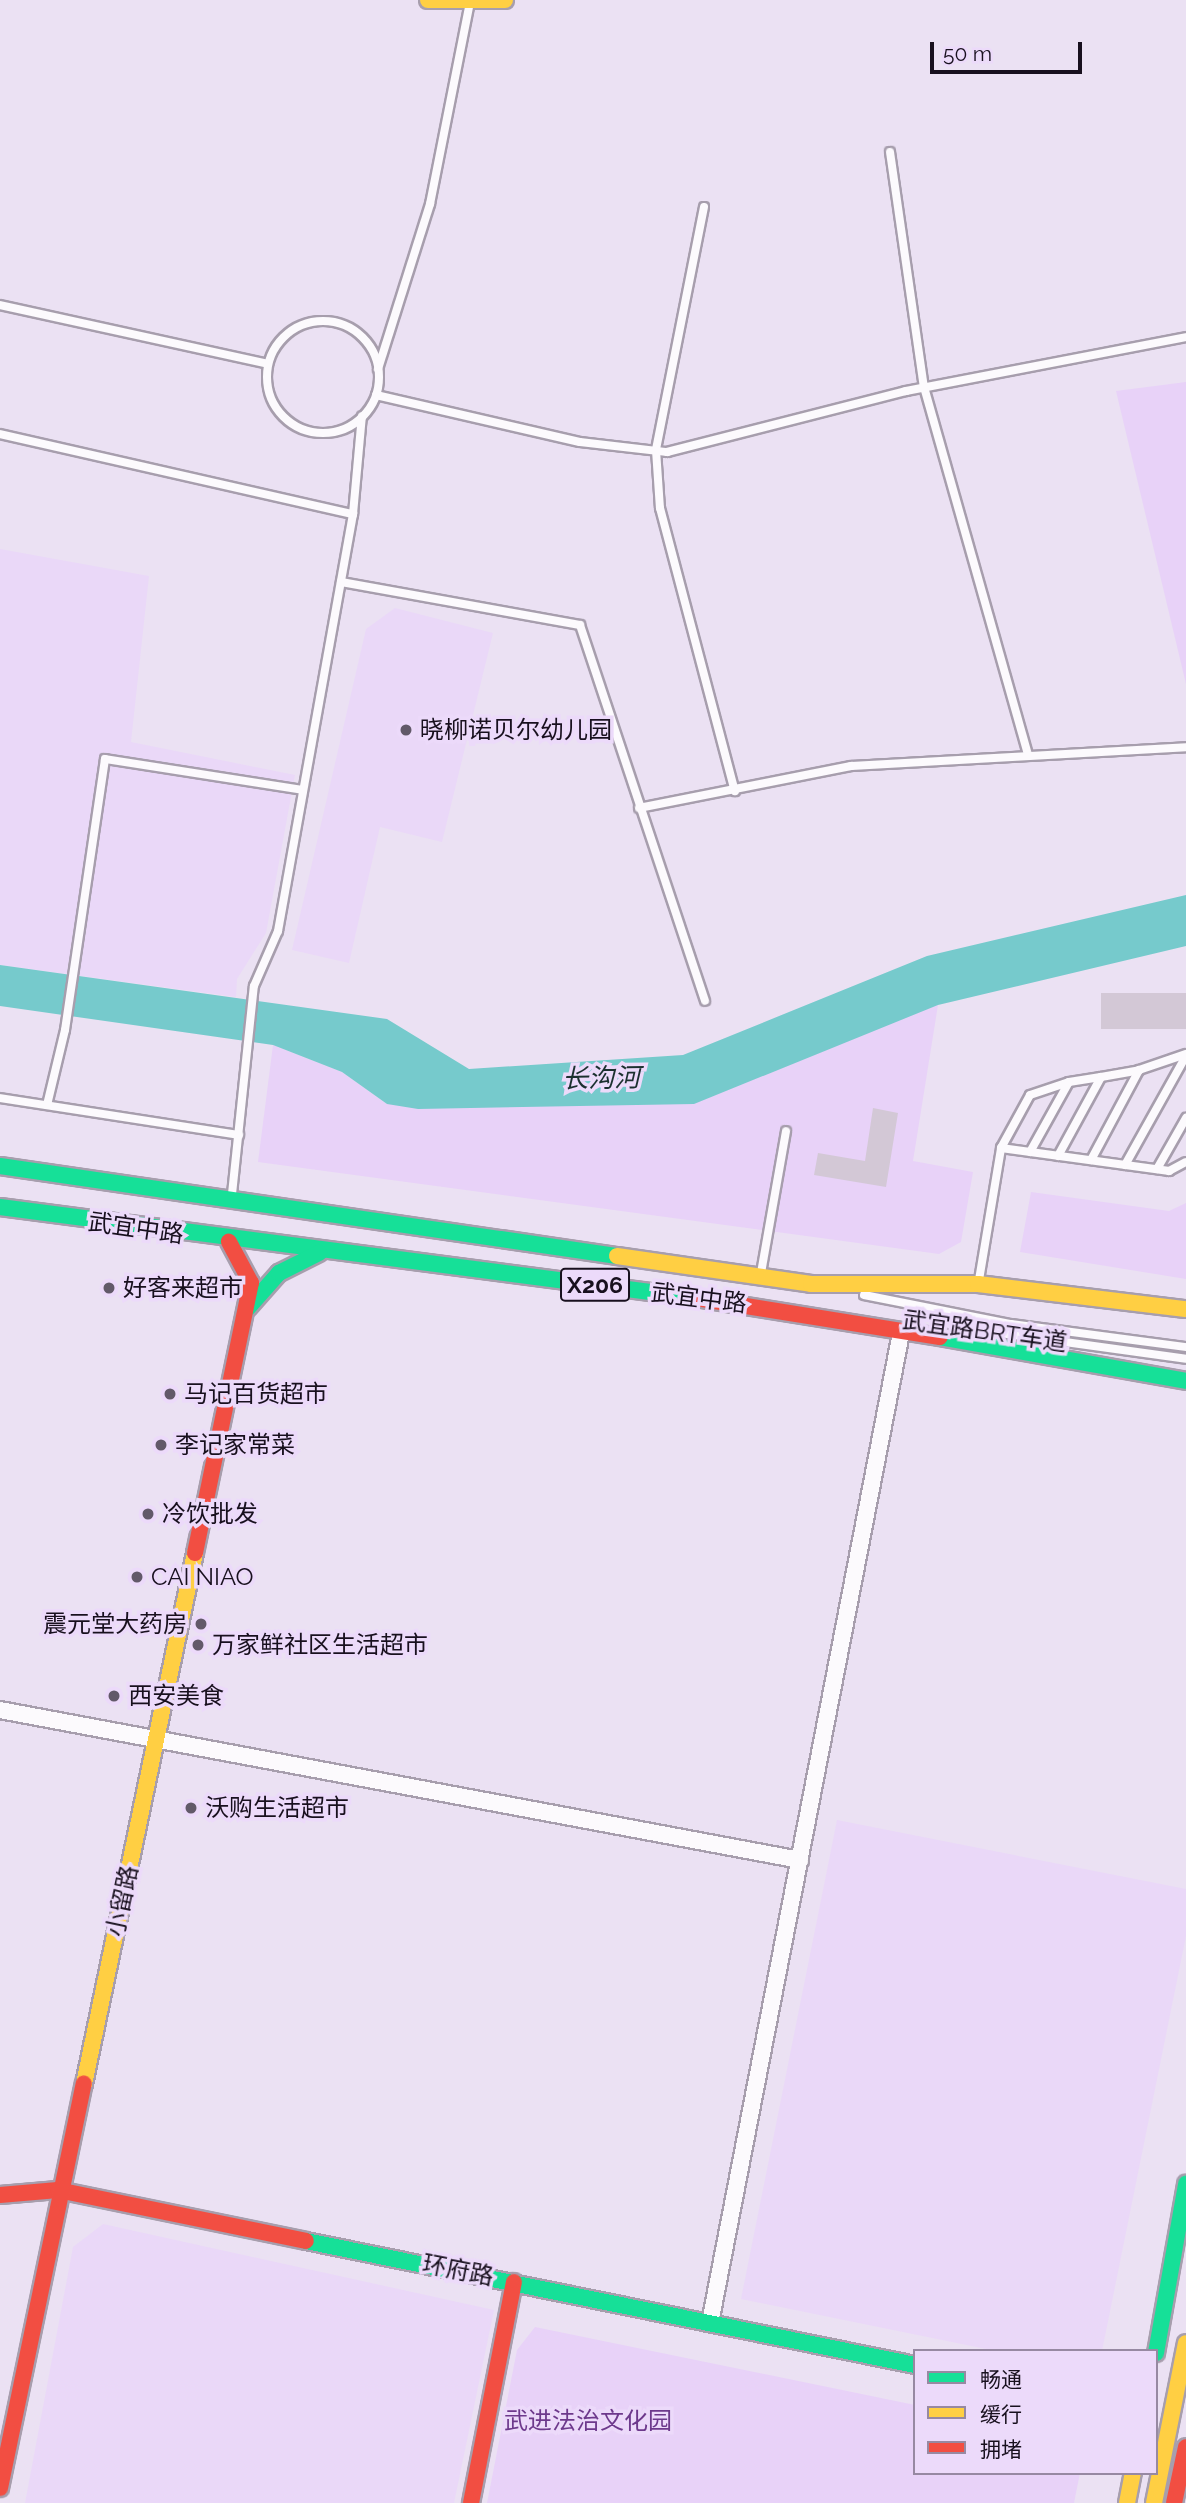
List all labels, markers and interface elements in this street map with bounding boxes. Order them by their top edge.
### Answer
scale bar [934,28,1086,72]
text: 50 m [943,41,992,66]
place label: 晓柳诺贝尔幼儿园 [420,716,612,744]
marker: 晓柳诺贝尔幼儿园 [398,722,414,738]
water label: 长沟河 [562,1063,640,1095]
street label: 武宜中路 [86,1207,186,1249]
road number: X206 [560,1266,630,1304]
place label: 好客来超市 [123,1274,243,1302]
street label: 武宜中路 [650,1278,748,1318]
marker: 好客来超市 [101,1280,117,1296]
street label: 武宜路BRT车道 [901,1305,1069,1357]
place label: 马记百货超市 [184,1380,328,1408]
marker: 马记百货超市 [162,1386,178,1402]
place label: 李记家常菜 [175,1431,295,1459]
marker: 李记家常菜 [153,1437,169,1453]
place label: 冷饮批发 [162,1500,258,1528]
marker: 冷饮批发 [140,1506,156,1522]
place label: CAI NIAO [151,1563,254,1591]
marker: CAI NIAO [129,1569,145,1585]
place label: 震元堂大药房 [43,1610,187,1638]
marker: 震元堂大药房 [193,1616,209,1632]
place label: 万家鲜社区生活超市 [212,1631,428,1659]
marker: 万家鲜社区生活超市 [190,1637,206,1653]
place label: 西安美食 [128,1682,224,1710]
marker: 西安美食 [106,1688,122,1704]
place label: 沃购生活超市 [205,1794,349,1822]
marker: 沃购生活超市 [183,1800,199,1816]
street label: 小留路 [100,1863,144,1939]
street label: 环府路 [420,2249,496,2291]
legend [913,2349,1158,2475]
text: 畅通 [980,2367,1022,2392]
text: 缓行 [980,2402,1022,2427]
park label: 武进法治文化园 [504,2407,672,2435]
text: 拥堵 [980,2437,1022,2462]

